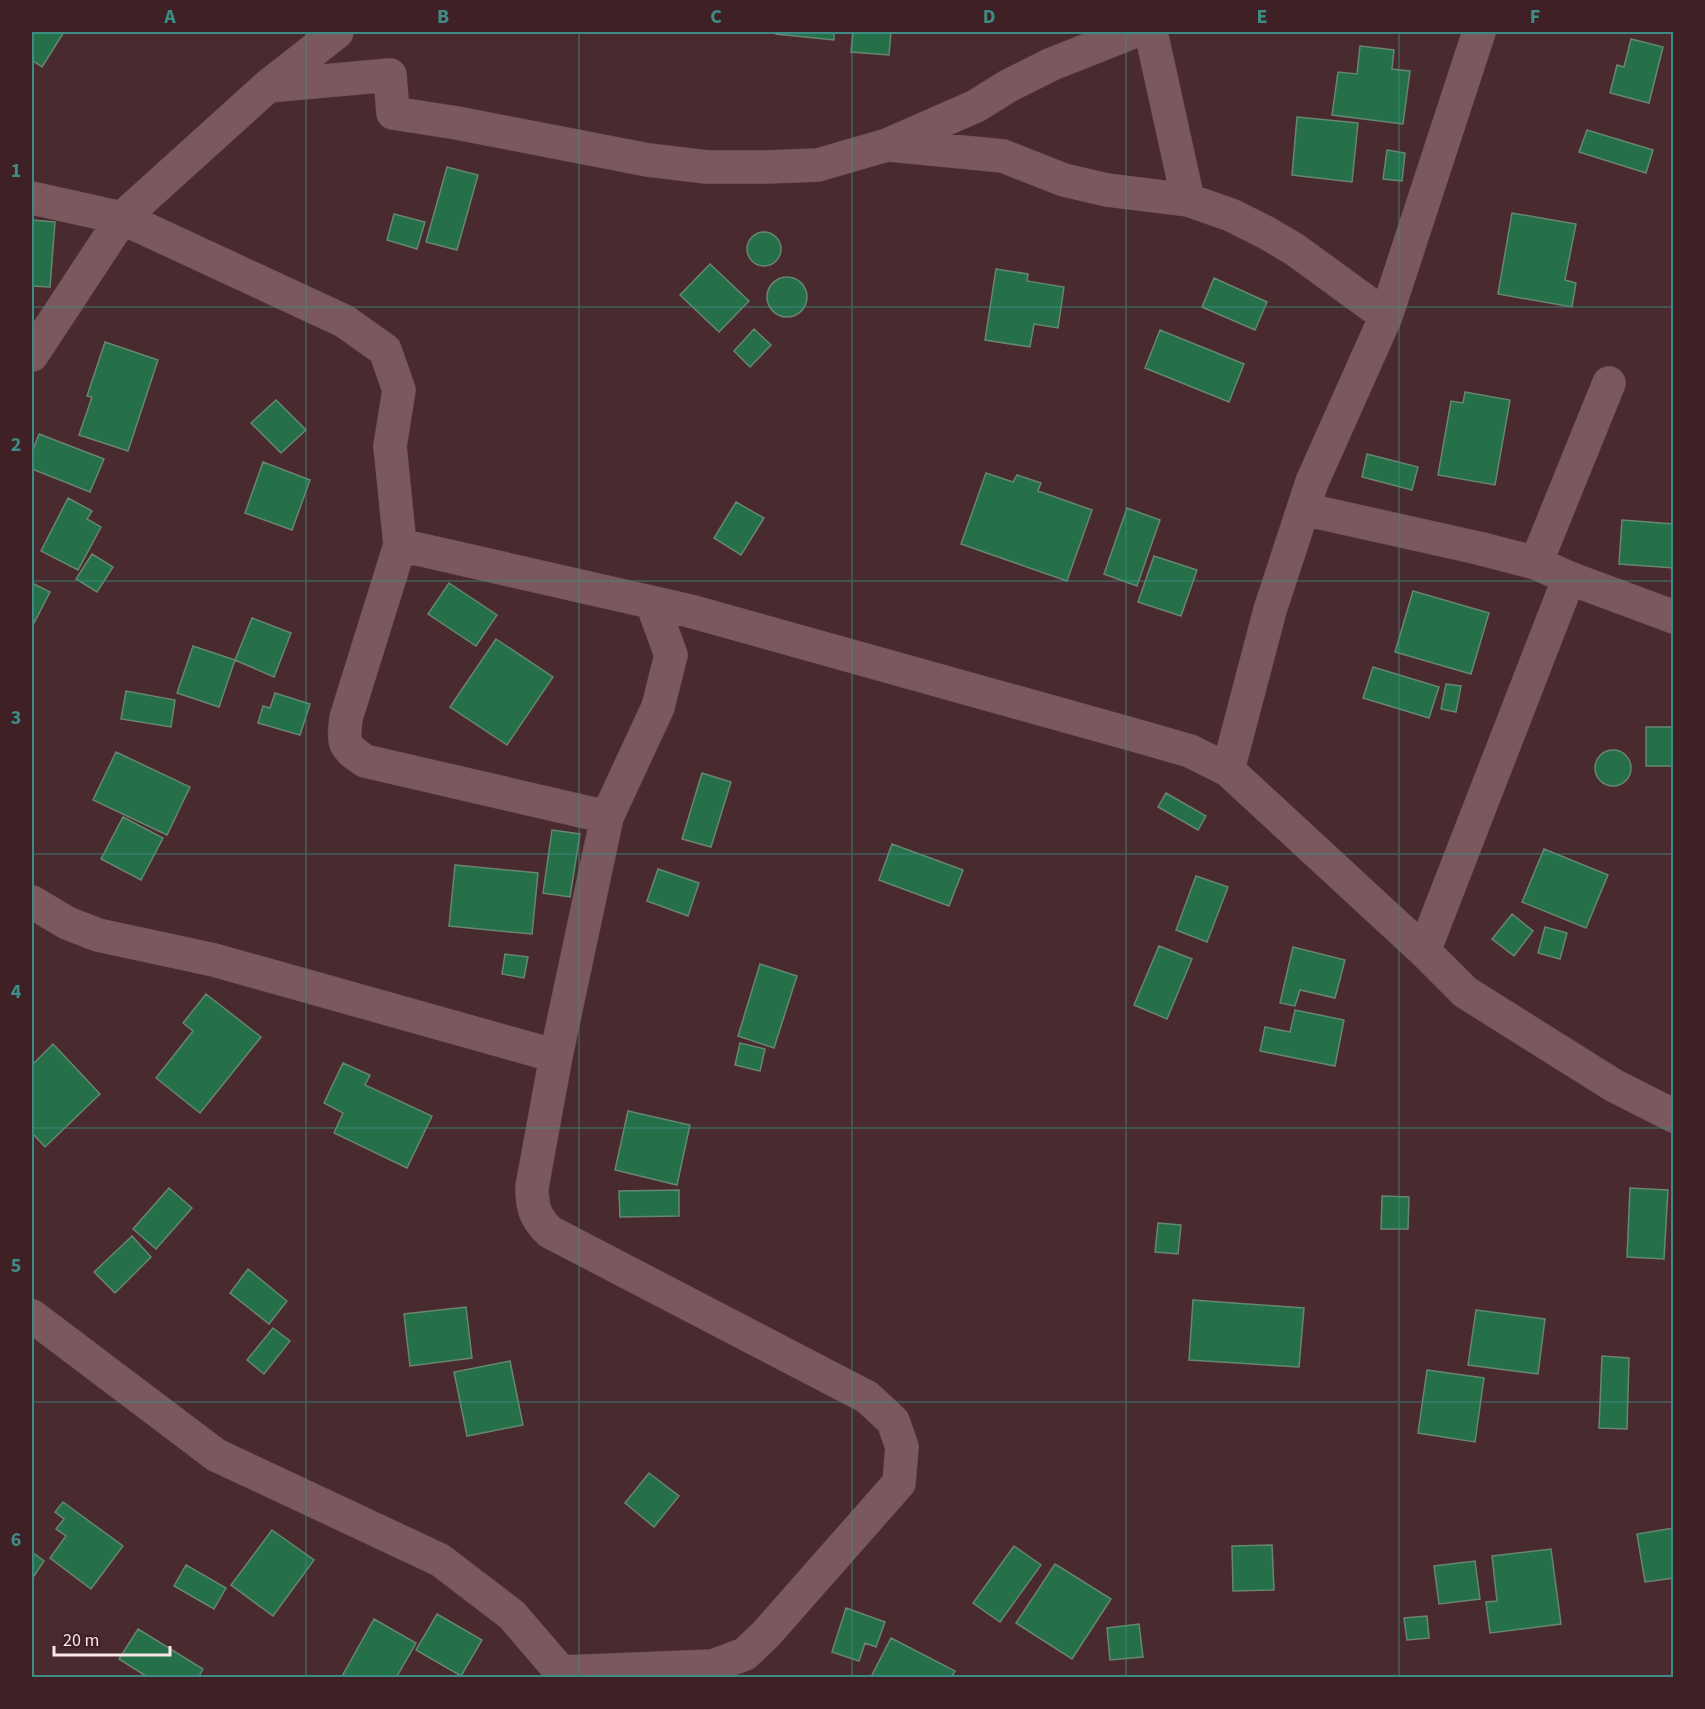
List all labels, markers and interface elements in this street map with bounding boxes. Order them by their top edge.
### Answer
text: A [163,3,176,31]
text: B [437,3,449,31]
text: C [710,3,722,31]
text: D [983,3,995,31]
text: E [1257,3,1267,31]
text: F [1530,3,1540,31]
text: 1 [11,157,21,185]
text: 2 [11,431,21,459]
text: 3 [11,704,21,732]
text: 4 [11,978,22,1006]
text: 5 [11,1252,21,1280]
text: 6 [11,1526,21,1554]
scale bar [54,1619,170,1657]
text: 20 m [63,1628,99,1653]

